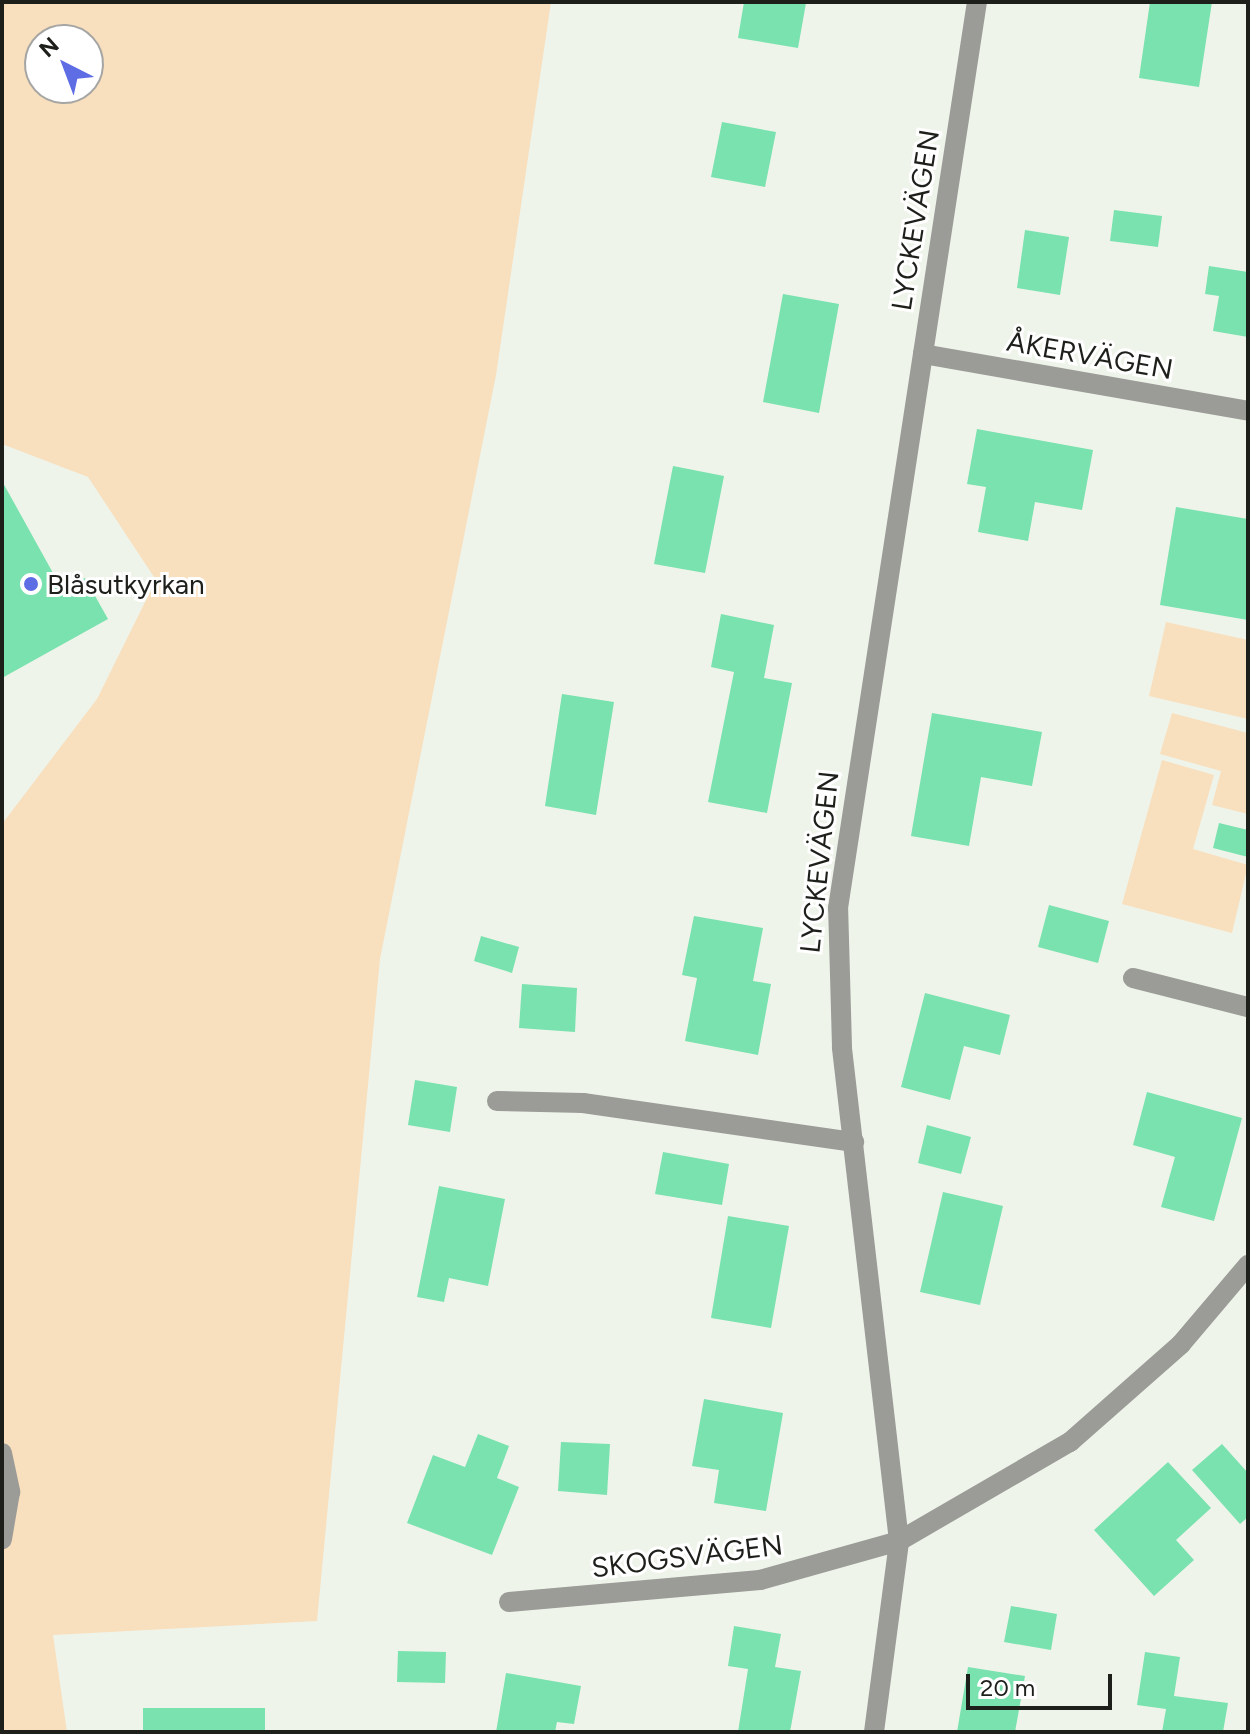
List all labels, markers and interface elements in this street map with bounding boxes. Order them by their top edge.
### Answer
north arrow [24,24,104,104]
text: N [34,32,64,63]
street label: LYCKEVÄGEN [884,127,946,313]
street label: ÅKERVÄGEN [1004,324,1176,386]
place label: Blåsutkyrkan [47,567,205,601]
marker: Blåsutkyrkan [22,575,40,593]
street label: LYCKEVÄGEN [793,769,845,955]
street label: SKOGSVÄGEN [589,1528,785,1584]
scale bar [970,1658,1116,1708]
text: 20 m [980,1673,1035,1702]

